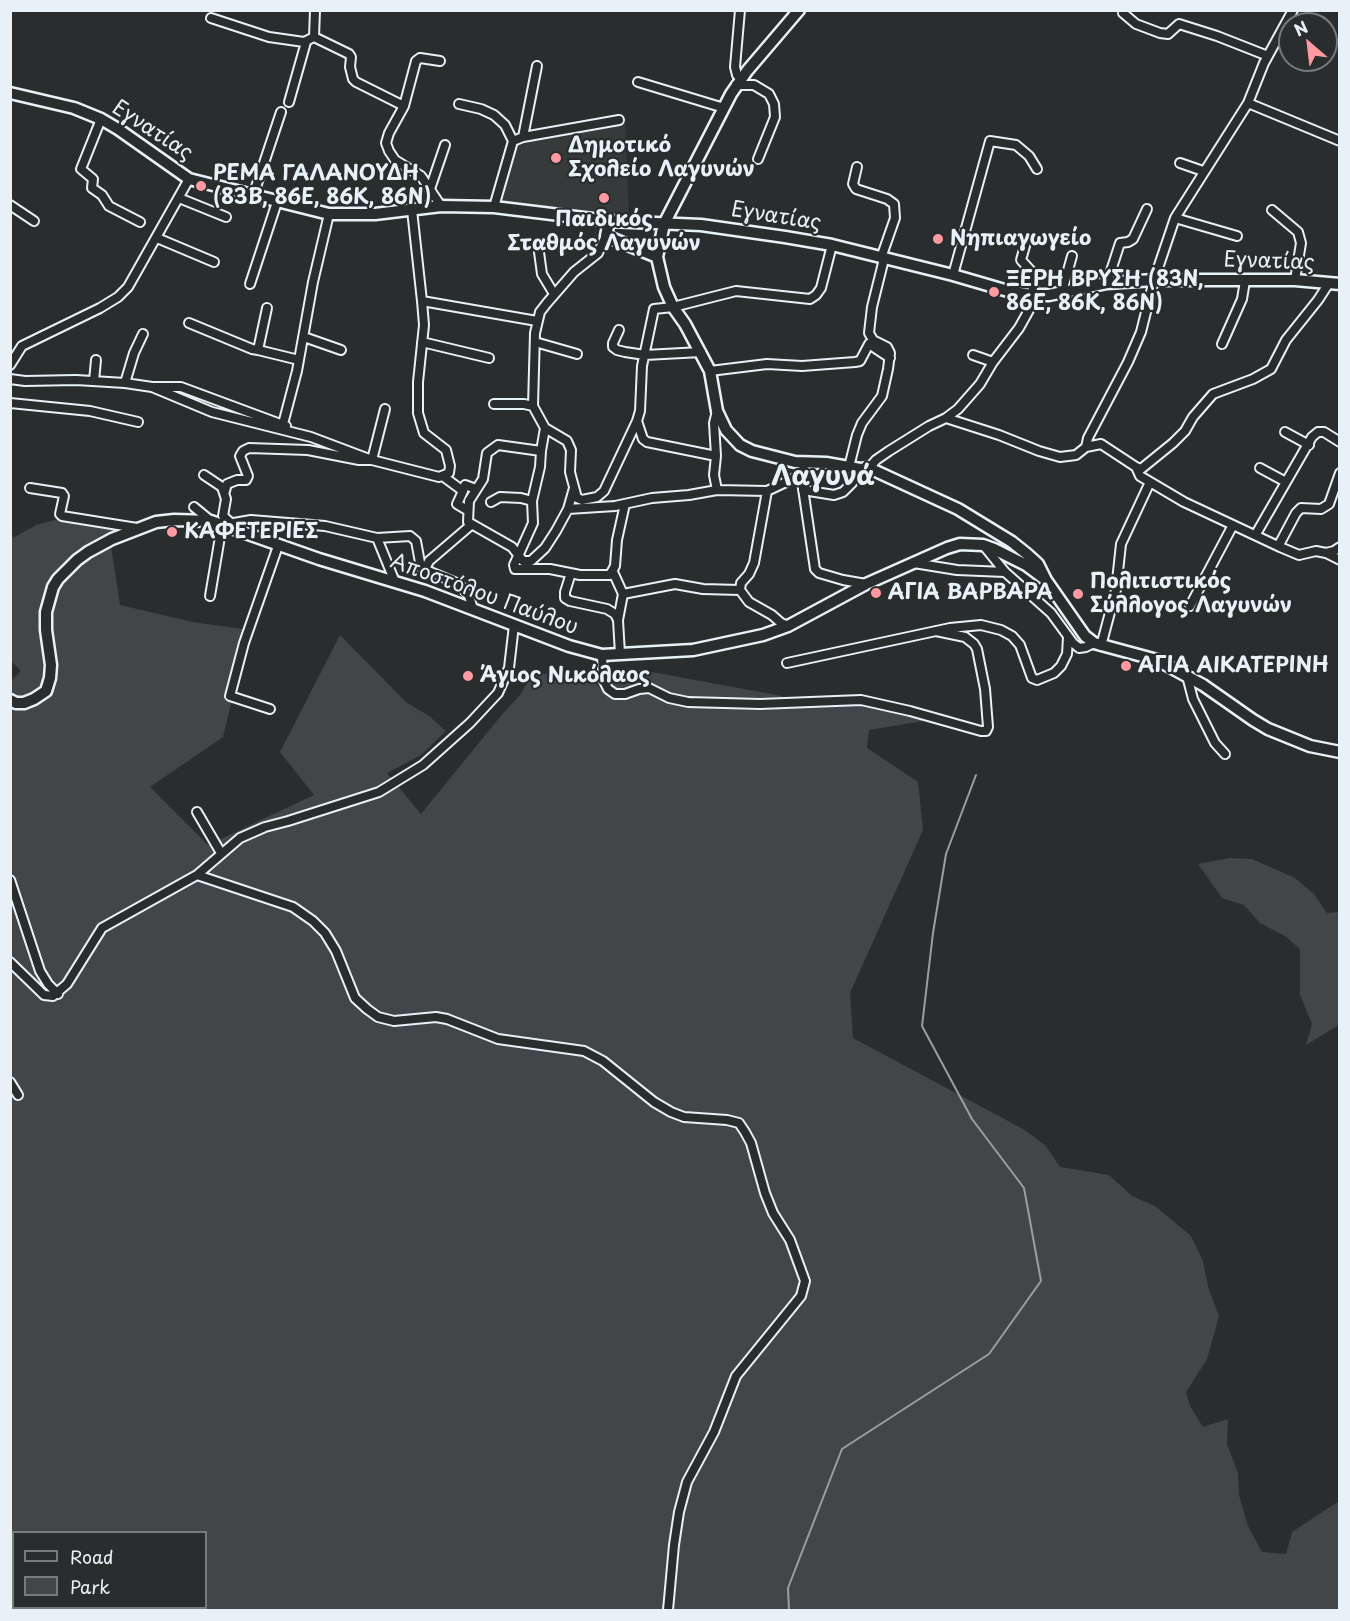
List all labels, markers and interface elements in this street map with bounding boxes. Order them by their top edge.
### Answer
north arrow [1278,12,1338,72]
text: N [1289,14,1312,41]
street label: Εγνατίας [107,96,197,166]
place label: Δημοτικό Σχολείο Λαγυνών [568,133,755,183]
marker: Δημοτικό Σχολείο Λαγυνών [549,151,563,165]
place label: ΡΕΜΑ ΓΑΛΑΝΟΥΔΗ (83Β, 86Ε, 86Κ, 86Ν) [213,161,431,211]
marker: ΡΕΜΑ ΓΑΛΑΝΟΥΔΗ (83Β, 86Ε, 86Κ, 86Ν) [194,179,208,193]
marker: Παιδικός Σταθμός Λαγυνών [597,191,611,205]
street label: Εγνατίας [729,197,823,237]
place label: Παιδικός Σταθμός Λαγυνών [507,207,701,257]
place label: Νηπιαγωγείο [950,226,1091,252]
marker: Νηπιαγωγείο [931,232,945,246]
street label: Εγνατίας [1223,248,1315,276]
place label: ΞΕΡΗ ΒΡΥΣΗ (83Ν, 86Ε, 86Κ, 86Ν) [1006,267,1203,317]
marker: ΞΕΡΗ ΒΡΥΣΗ (83Ν, 86Ε, 86Κ, 86Ν) [987,285,1001,299]
district label: Λαγυνά [771,462,875,494]
place label: ΚΑΦΕΤΕΡΙΕΣ [184,519,319,545]
marker: ΚΑΦΕΤΕΡΙΕΣ [165,525,179,539]
street label: Αποστόλου Παύλου [387,549,581,641]
place label: Πολιτιστικός Σύλλογος Λαγυνών [1090,569,1292,619]
place label: ΑΓΙΑ ΒΑΡΒΑΡΑ [888,580,1053,606]
marker: ΑΓΙΑ ΒΑΡΒΑΡΑ [869,586,883,600]
marker: Πολιτιστικός Σύλλογος Λαγυνών [1071,587,1085,601]
place label: ΑΓΙΑ ΑΙΚΑΤΕΡΙΝΗ [1138,653,1329,679]
marker: ΑΓΙΑ ΑΙΚΑΤΕΡΙΝΗ [1119,659,1133,673]
place label: Άγιος Νικόλαος [480,663,650,689]
marker: Άγιος Νικόλαος [461,669,475,683]
legend [12,1531,207,1609]
text: Road [70,1543,114,1570]
text: Park [70,1573,110,1600]

